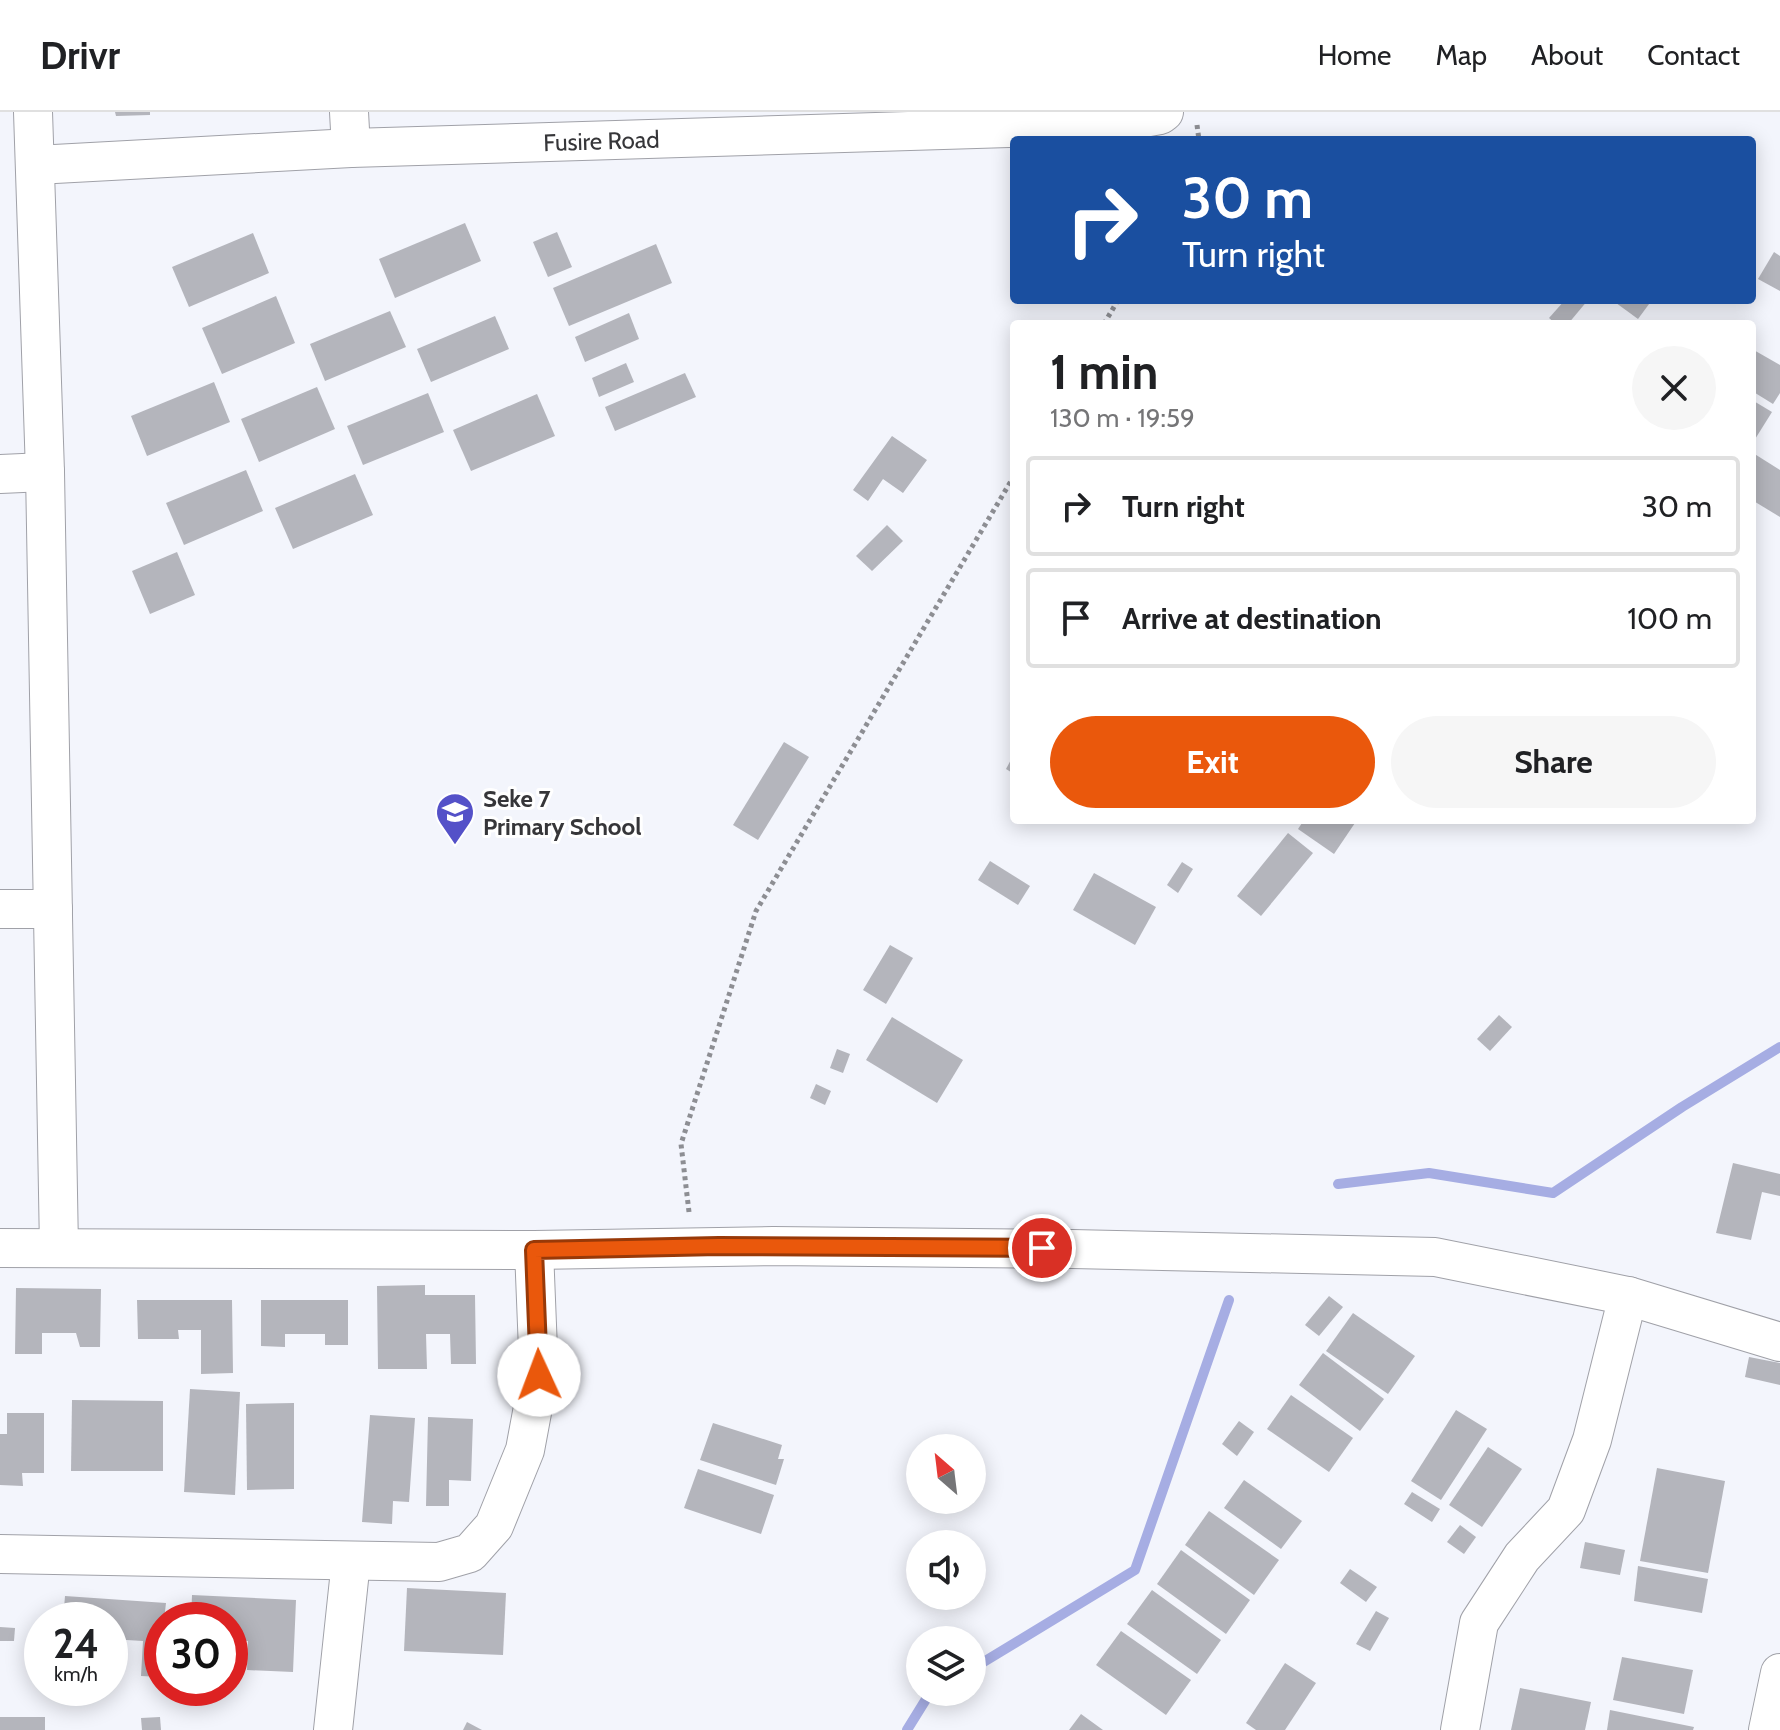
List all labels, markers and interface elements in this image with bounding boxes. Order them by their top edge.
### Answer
text: Drivr [40,32,120,79]
text: Home [1318,38,1391,72]
text: Map [1435,38,1487,72]
text: About [1531,38,1603,72]
text: Contact [1647,38,1740,72]
street label: Fusire Road [543,124,660,157]
text: 30 m [1182,164,1313,232]
icon: right [1050,168,1154,272]
text: Turn right [1182,232,1325,276]
text: 1 min [1050,343,1158,401]
button: close [1632,346,1716,430]
text: 130 m · 19:59 [1050,402,1195,434]
icon: right [1054,484,1098,528]
text: Turn right [1122,488,1245,525]
text: 30 m [1642,488,1712,525]
icon: arrive [1054,596,1098,640]
text: Arrive at destination [1122,600,1382,637]
text: 100 m [1627,600,1712,637]
button: Exit [1050,716,1375,808]
button: Share [1391,716,1716,808]
place label: Seke 7 Primary School [483,784,642,841]
school or university icon: Seke 7 Primary School [434,791,476,846]
pin [1008,1214,1076,1282]
icon: arrive [1020,1226,1064,1270]
position arrow [497,1333,581,1417]
north arrow [906,1434,986,1514]
map controls [906,1434,986,1706]
button: sound [906,1530,986,1610]
speed limit sign: 30 [144,1602,248,1706]
text: 24 [53,1619,99,1668]
button: layers [906,1626,986,1706]
text: km/h [54,1662,98,1686]

